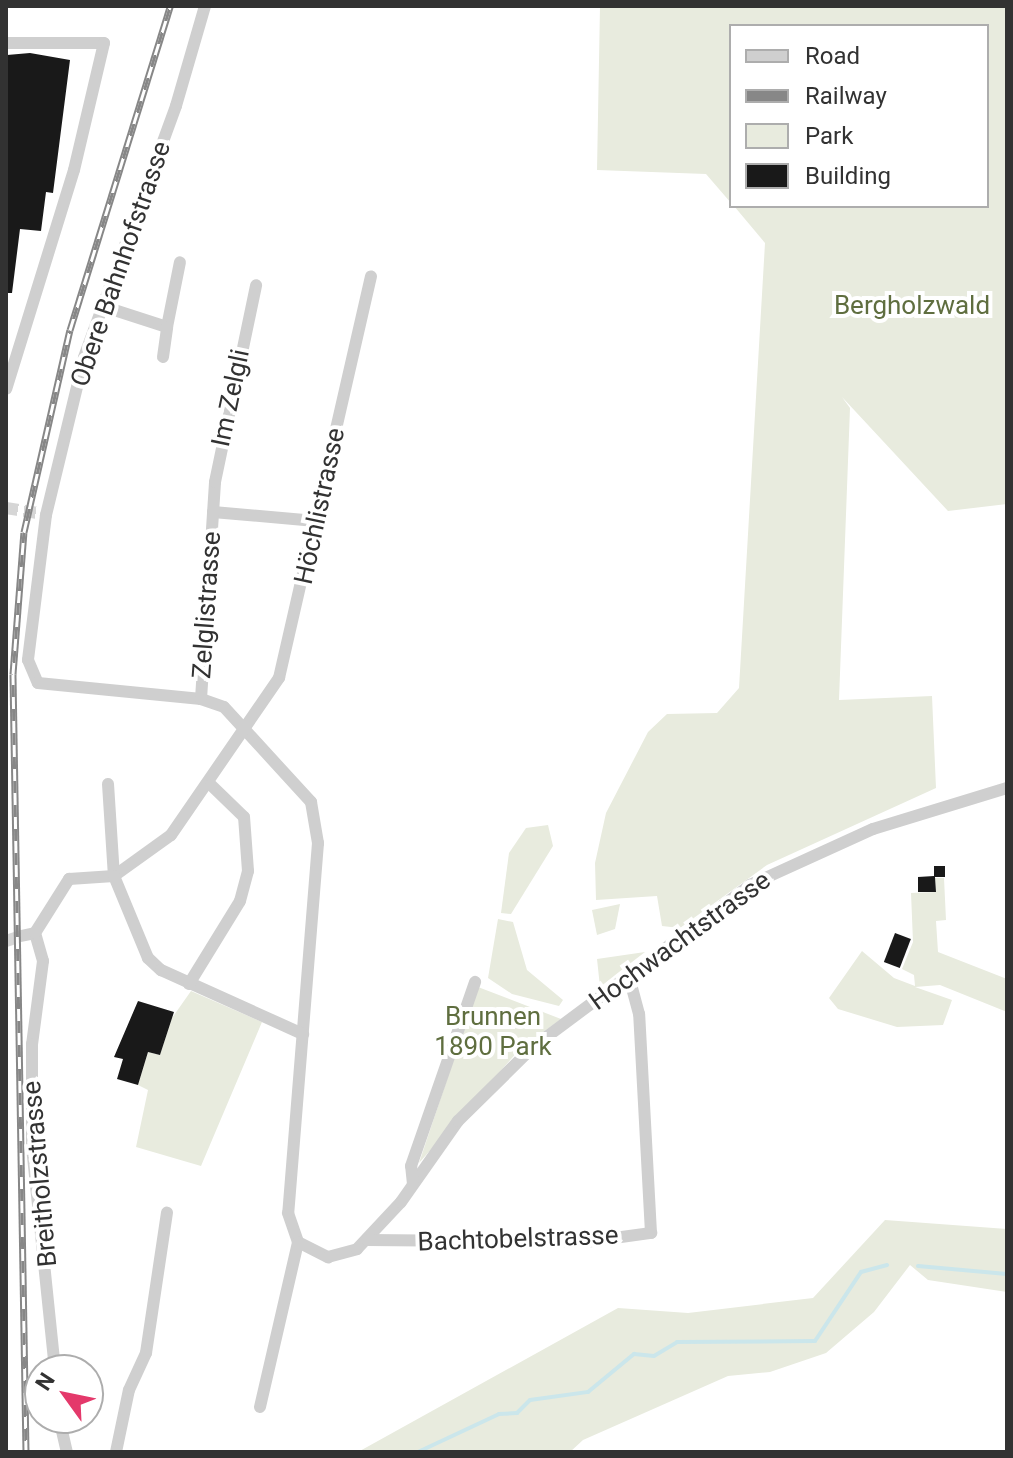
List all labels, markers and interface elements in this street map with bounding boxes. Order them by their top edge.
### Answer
legend [729,24,989,208]
text: Road [805,42,860,70]
text: Railway [805,82,887,110]
text: Park [805,122,853,150]
street label: Obere Bahnhofstrasse [64,137,178,391]
text: Building [805,162,891,190]
park label: Bergholzwald [834,290,990,322]
street label: Im Zelgli [205,346,257,450]
street label: Höchlistrasse [288,425,352,587]
street label: Zelglistrasse [186,530,228,680]
street label: Hochwachtstrasse [583,865,777,1017]
park label: Brunnen 1890 Park [434,1001,552,1062]
street label: Breitholzstrasse [16,1080,64,1268]
street label: Bachtobelstrasse [417,1220,619,1258]
north arrow [24,1354,104,1434]
text: N [30,1368,60,1395]

